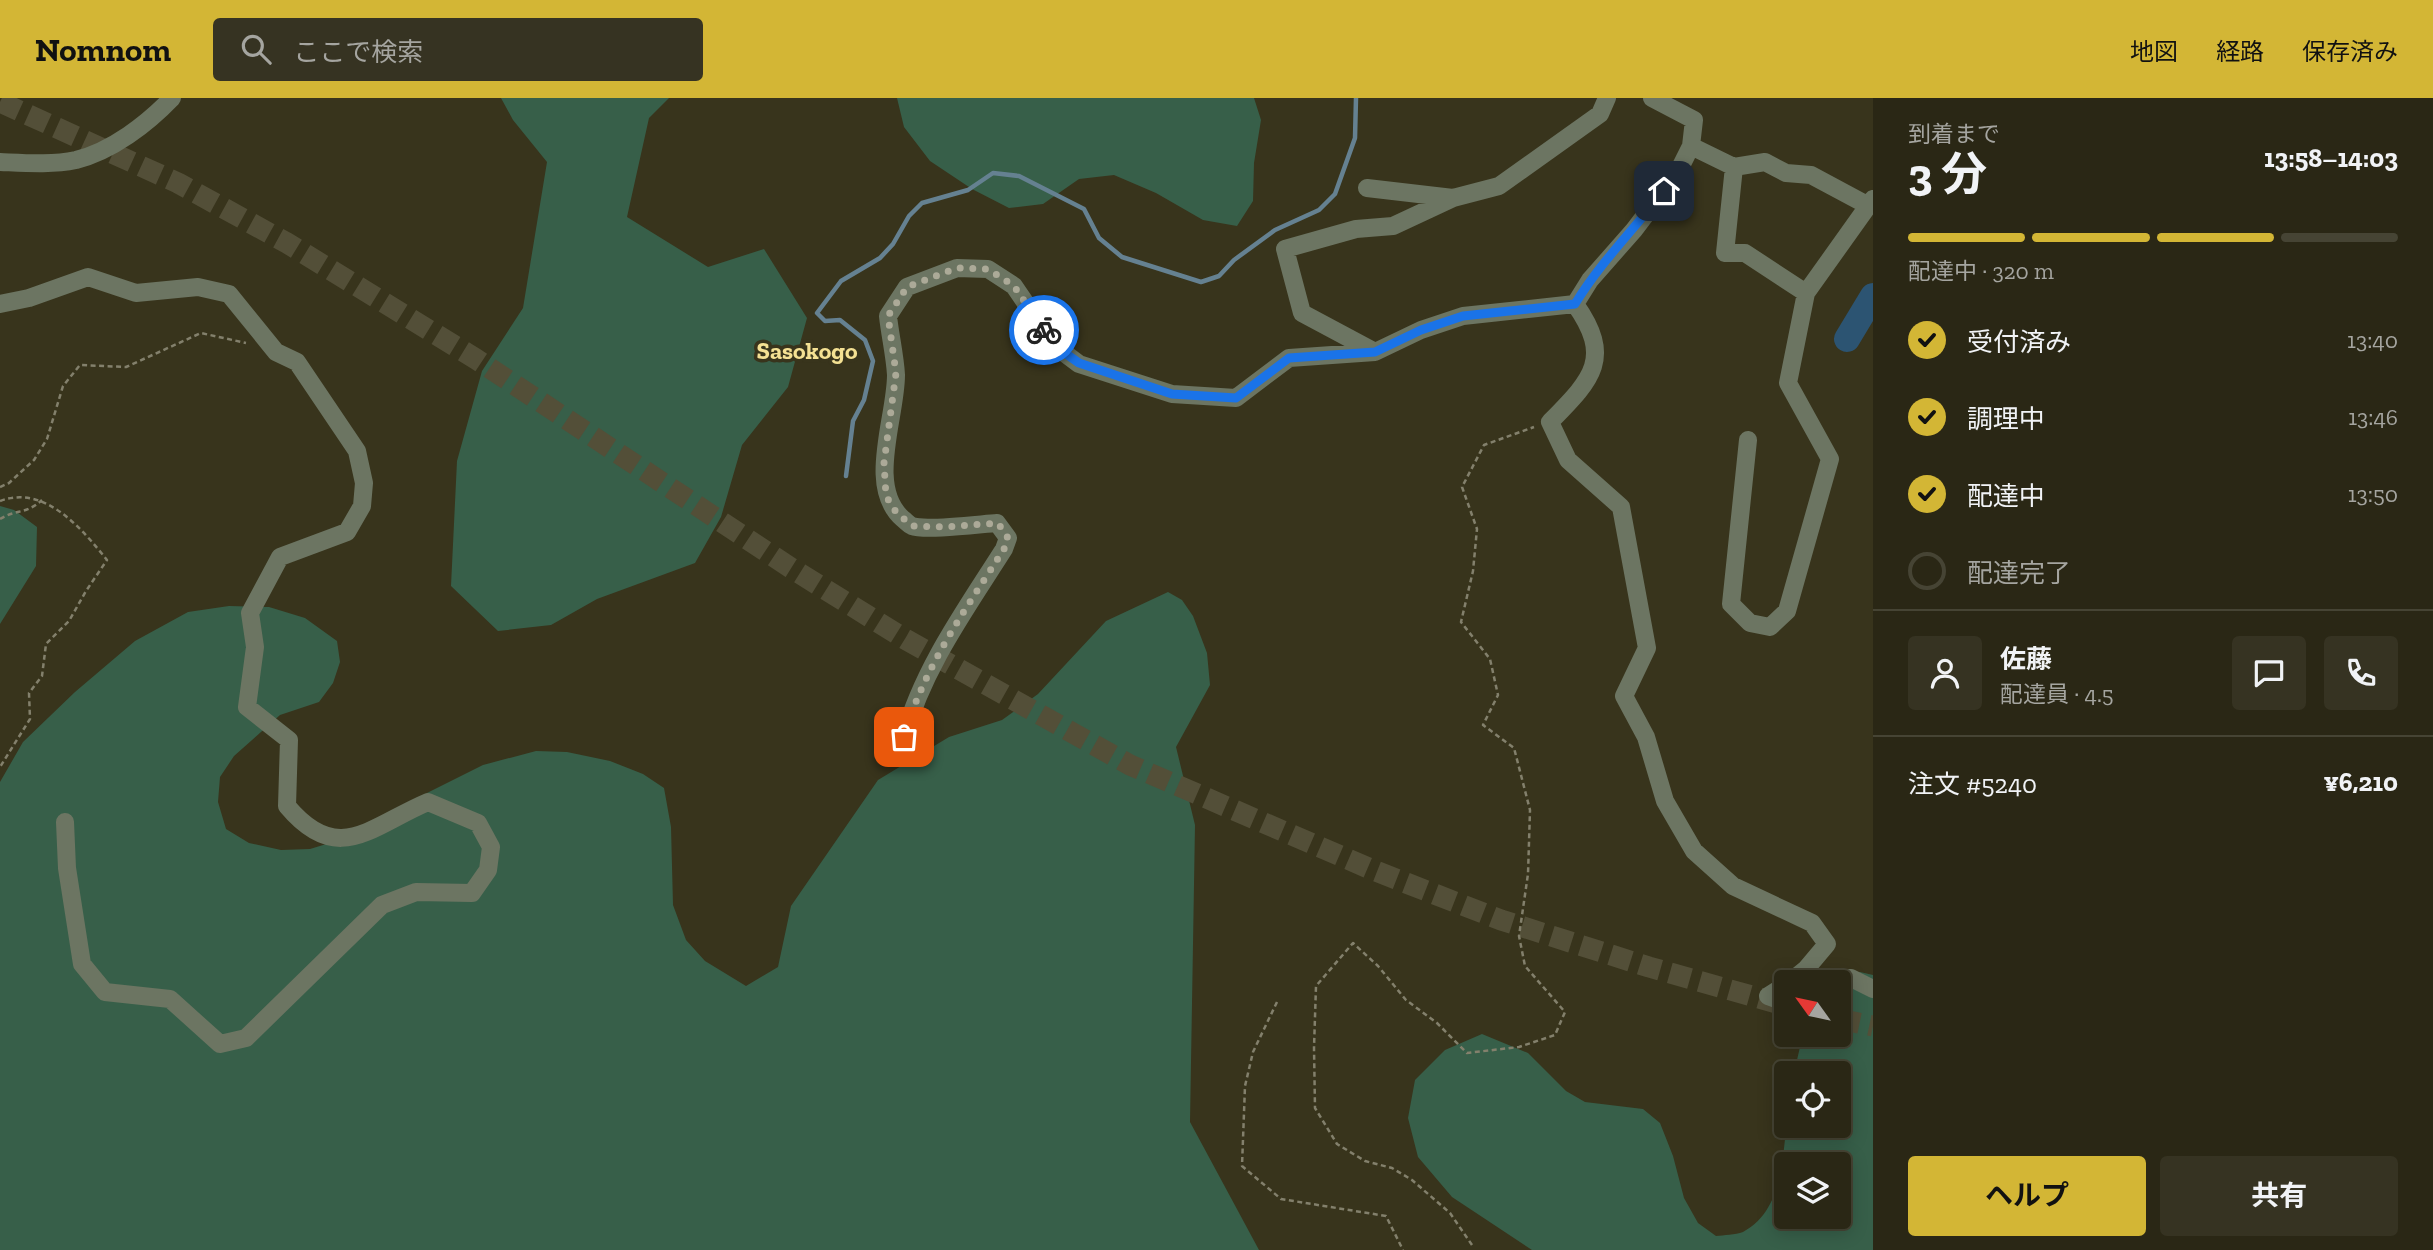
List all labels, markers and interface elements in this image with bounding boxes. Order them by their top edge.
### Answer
search box [213,18,703,81]
text: Nomnom [35,30,171,69]
icon: search [237,30,275,68]
text: ここで検索 [293,36,423,68]
text: 地図 [2130,37,2178,66]
text: 経路 [2216,37,2264,66]
text: 保存済み [2302,37,2398,66]
text: 到着まで [1908,120,2000,148]
text: 13:58–14:03 [2264,142,2398,174]
text: 3 分 [1908,147,1987,202]
pin [1634,161,1694,221]
icon: home [1645,172,1683,210]
text: 配達中 · 320 m [1908,257,2054,285]
courier [1009,295,1079,365]
icon: bike [1025,311,1063,349]
icon: check [1908,321,1946,359]
text: 受付済み [1967,326,2071,358]
text: 13:40 [2347,326,2398,354]
district label: Sasokogo [757,336,858,365]
icon: check [1908,398,1946,436]
text: 調理中 [1967,403,2045,435]
text: 13:46 [2348,403,2398,431]
icon: check [1908,475,1946,513]
text: 配達中 [1967,480,2045,512]
text: 13:50 [2348,480,2398,508]
text: 配達完了 [1967,557,2071,589]
button: person [1908,636,1982,710]
button: chat [2232,636,2306,710]
button: phone [2324,636,2398,710]
text: 佐藤 [2000,643,2052,675]
text: 配達員 · 4.5 [2000,680,2114,708]
pin [874,707,934,767]
icon: bag [885,718,923,756]
text: ¥6,210 [2323,766,2398,798]
text: 注文 #5240 [1908,768,2037,800]
north arrow [1774,970,1852,1046]
map controls [1774,970,1851,1229]
button: locate [1774,1061,1851,1138]
button: layers [1774,1152,1851,1229]
button: ヘルプ [1908,1156,2146,1236]
button: 共有 [2160,1156,2398,1236]

